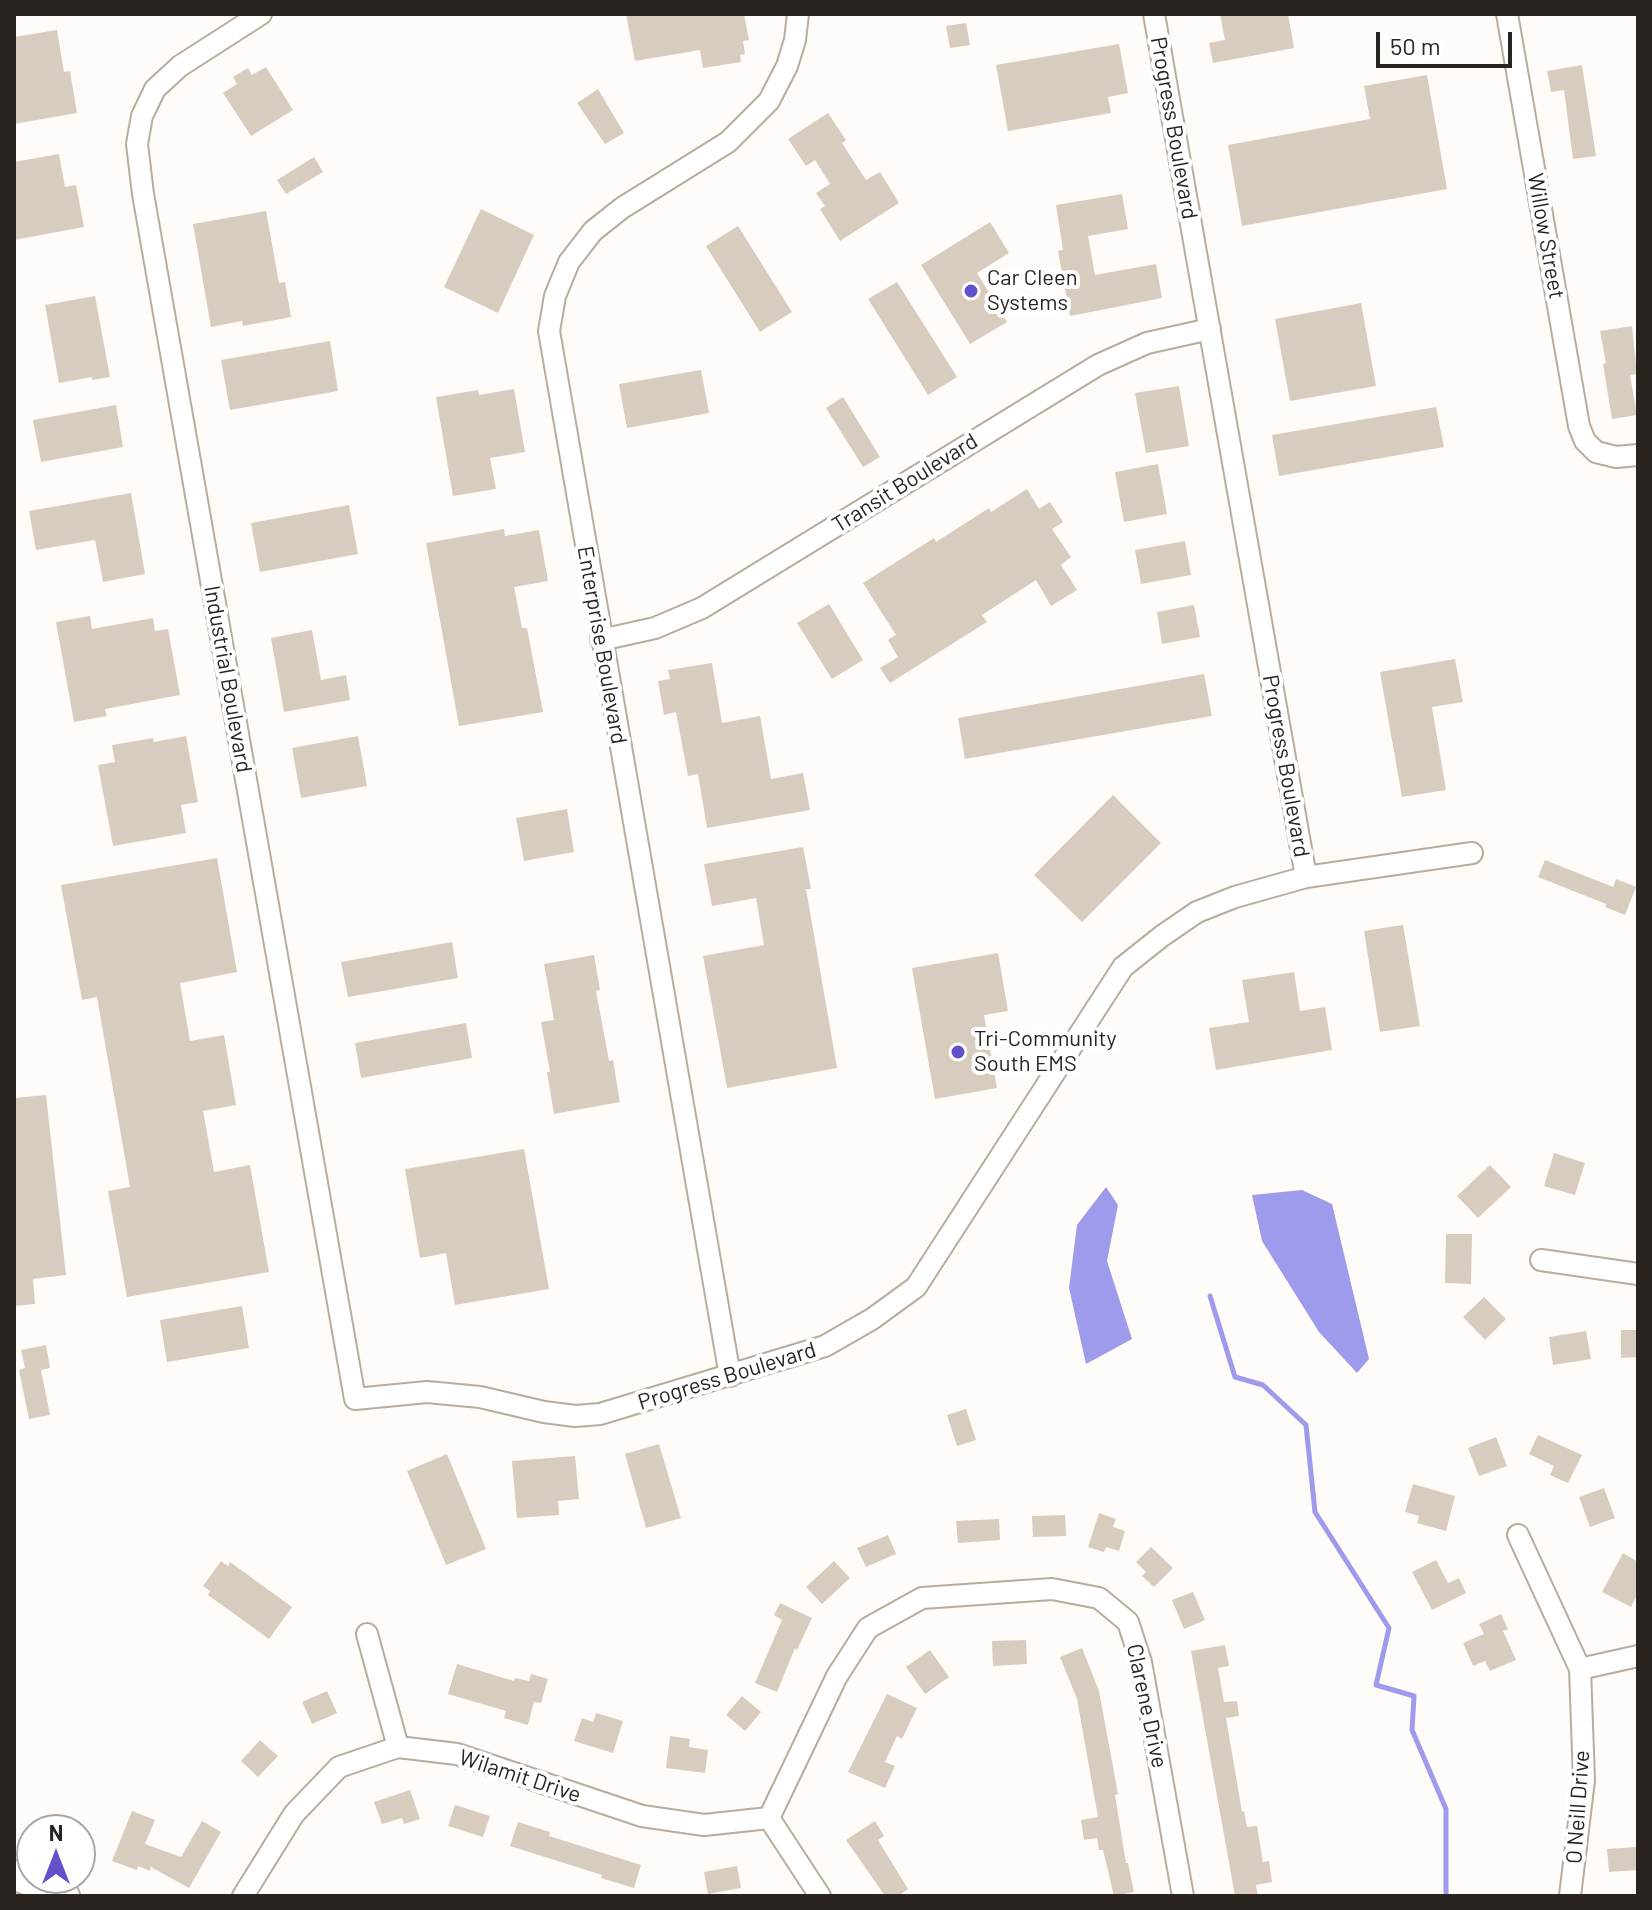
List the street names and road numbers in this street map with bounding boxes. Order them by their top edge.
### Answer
street label: Progress Boulevard [1145,35,1203,221]
street label: Willow Street [1522,171,1570,301]
street label: Transit Boulevard [827,428,983,538]
street label: Enterprise Boulevard [572,544,632,746]
street label: Industrial Boulevard [199,583,257,775]
street label: Progress Boulevard [1257,673,1315,859]
street label: Progress Boulevard [635,1336,819,1416]
street label: Clarene Drive [1121,1642,1173,1770]
street label: Wilamit Drive [456,1744,584,1808]
street label: O Neill Drive [1561,1749,1595,1865]

